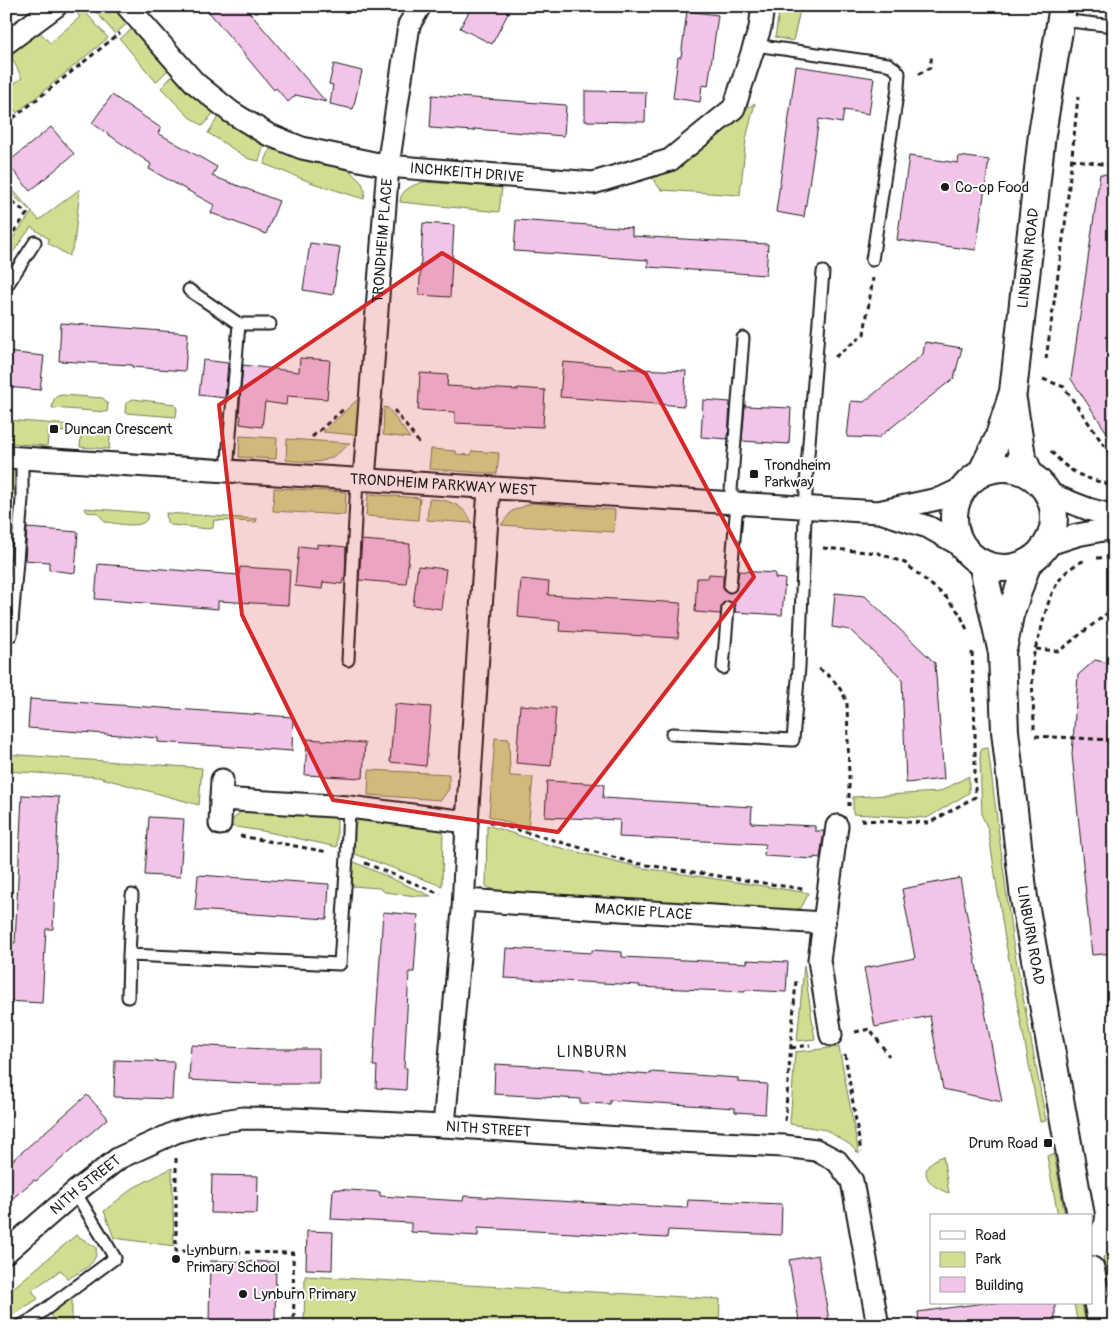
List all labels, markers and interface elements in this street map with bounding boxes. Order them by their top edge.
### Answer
street label: INCHKEITH DRIVE [409,159,525,187]
street label: TRONDHEIM PLACE [369,177,397,304]
place label: Co-op Food [955,178,1029,197]
marker: Co-op Food [939,181,951,193]
street label: LINBURN ROAD [1013,207,1044,309]
place label: Duncan Crescent [64,420,174,439]
marker: Duncan Crescent [48,423,60,435]
place label: Trondheim Parkway [764,456,831,492]
marker: Trondheim Parkway [748,468,760,480]
street label: TRONDHEIM PARKWAY WEST [349,470,537,500]
street label: LINBURN ROAD [1013,884,1048,986]
street label: MACKIE PLACE [594,899,693,925]
district label: LINBURN [556,1042,628,1062]
street label: NITH STREET [445,1117,532,1142]
place label: Drum Road [969,1134,1038,1153]
marker: Drum Road [1042,1137,1054,1149]
street label: NITH STREET [46,1151,125,1219]
legend [930,1214,1092,1304]
text: Road [975,1226,1006,1245]
place label: Lynburn Primary School [186,1241,280,1277]
text: Park [975,1250,1002,1269]
marker: Lynburn Primary School [170,1253,182,1265]
text: Building [975,1276,1023,1295]
place label: Lynburn Primary [253,1285,357,1304]
marker: Lynburn Primary [237,1288,249,1300]

